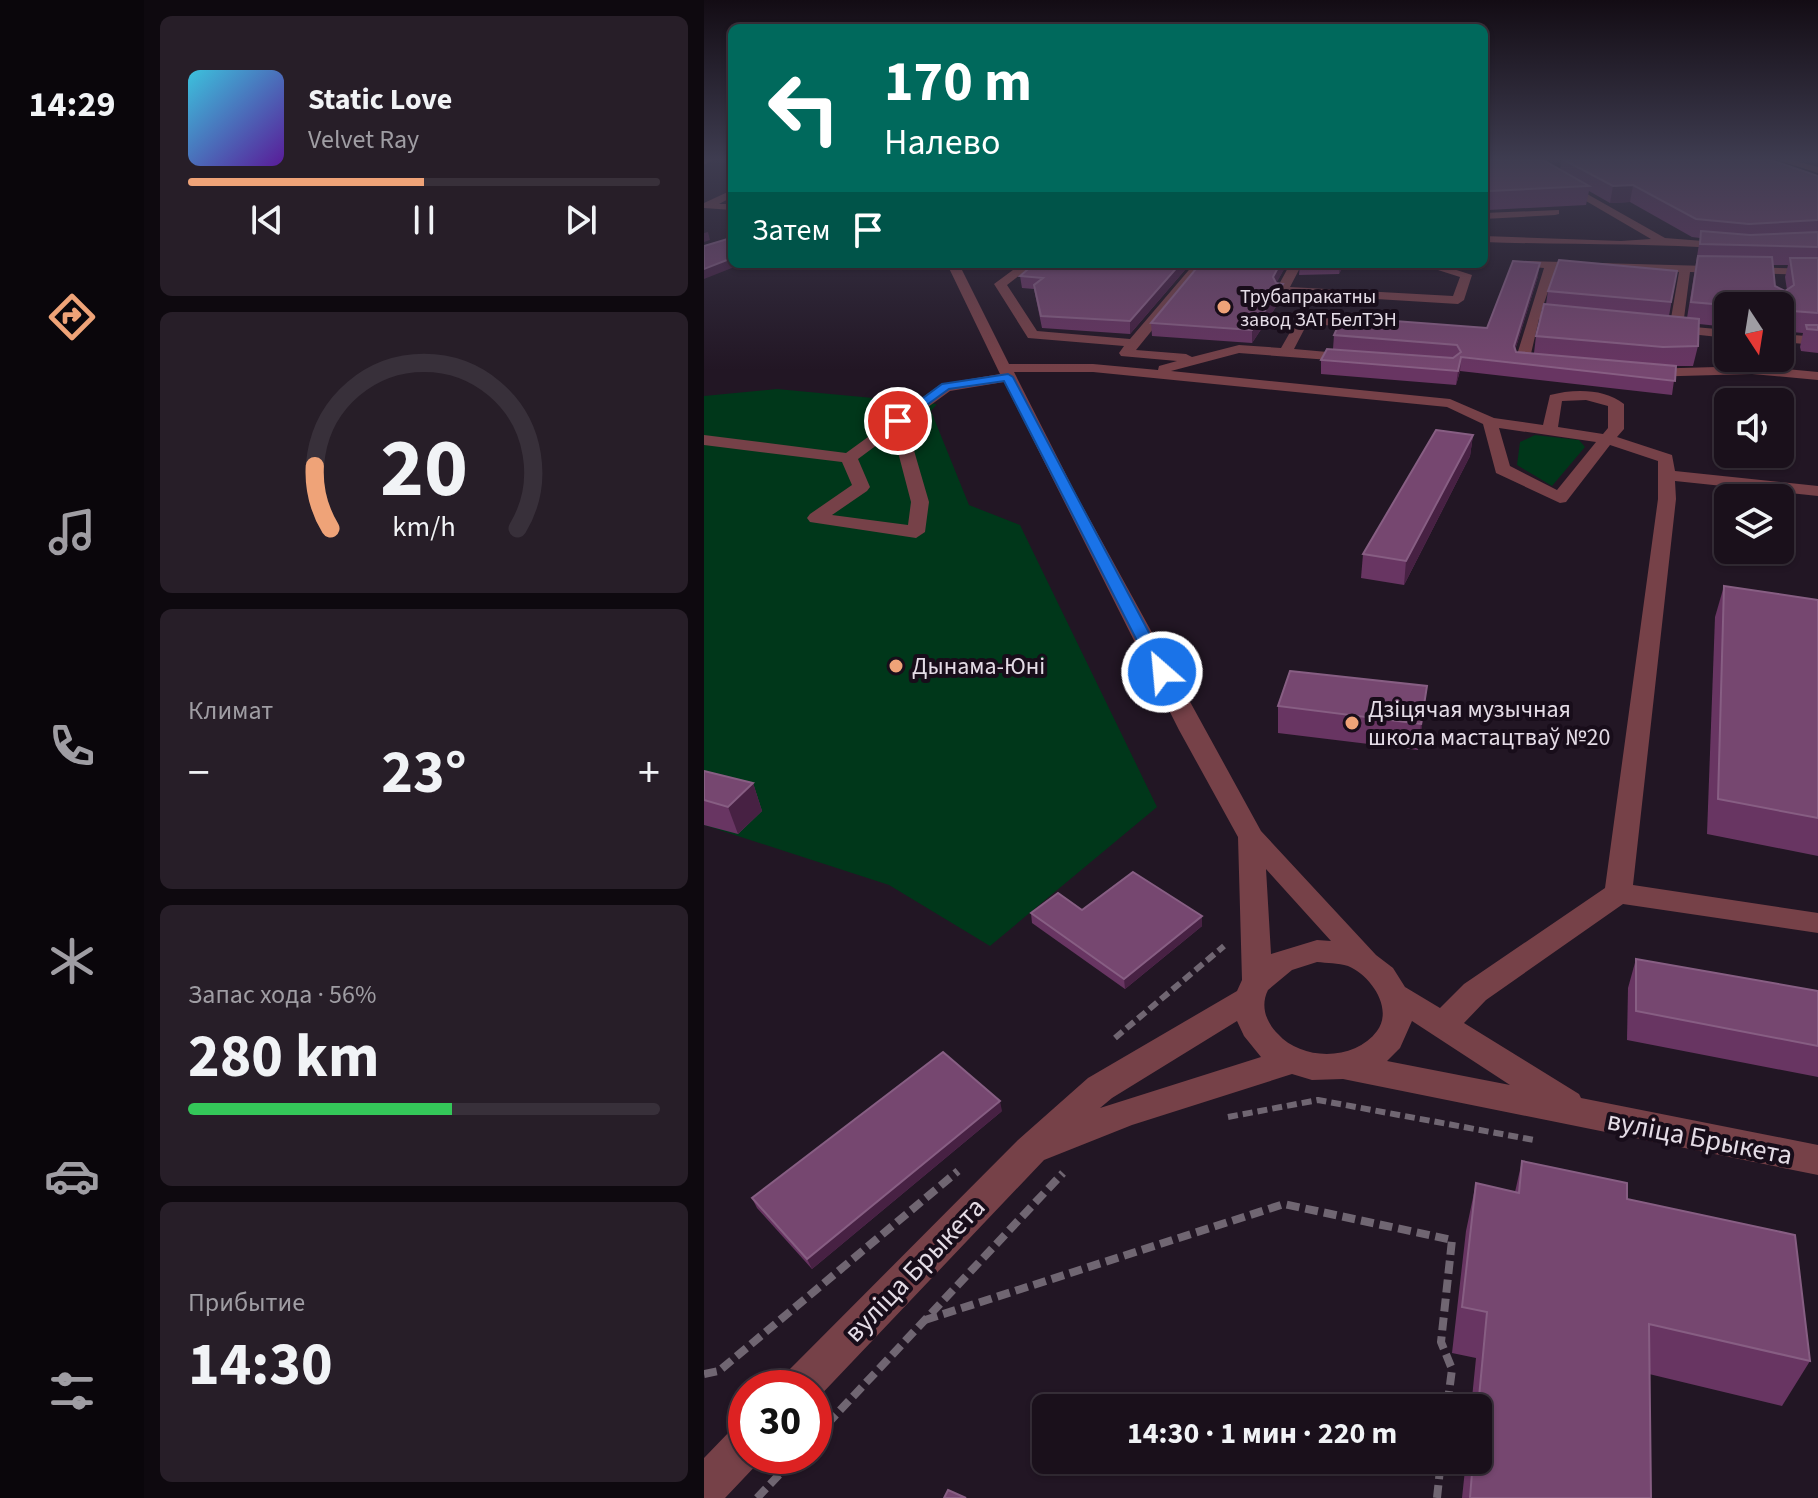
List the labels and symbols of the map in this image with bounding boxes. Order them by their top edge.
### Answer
place label: Трубапракатны завод ЗАТ БелТЭН [1240,283,1397,334]
north arrow [1714,292,1794,372]
marker: Трубапракатны завод ЗАТ БелТЭН [1215,298,1233,316]
pin [864,387,932,455]
position arrow [1120,630,1204,714]
place label: Дынама-Юні [912,649,1045,684]
marker: Дынама-Юні [887,657,905,675]
place label: Дзіцячая музычная школа мастацтваў №20 [1368,692,1610,755]
marker: Дзіцячая музычная школа мастацтваў №20 [1343,714,1361,732]
street label: вуліца Брыкета [1604,1100,1796,1176]
street label: вуліца Брыкета [835,1188,994,1351]
speed limit sign: 30 [728,1370,832,1474]

